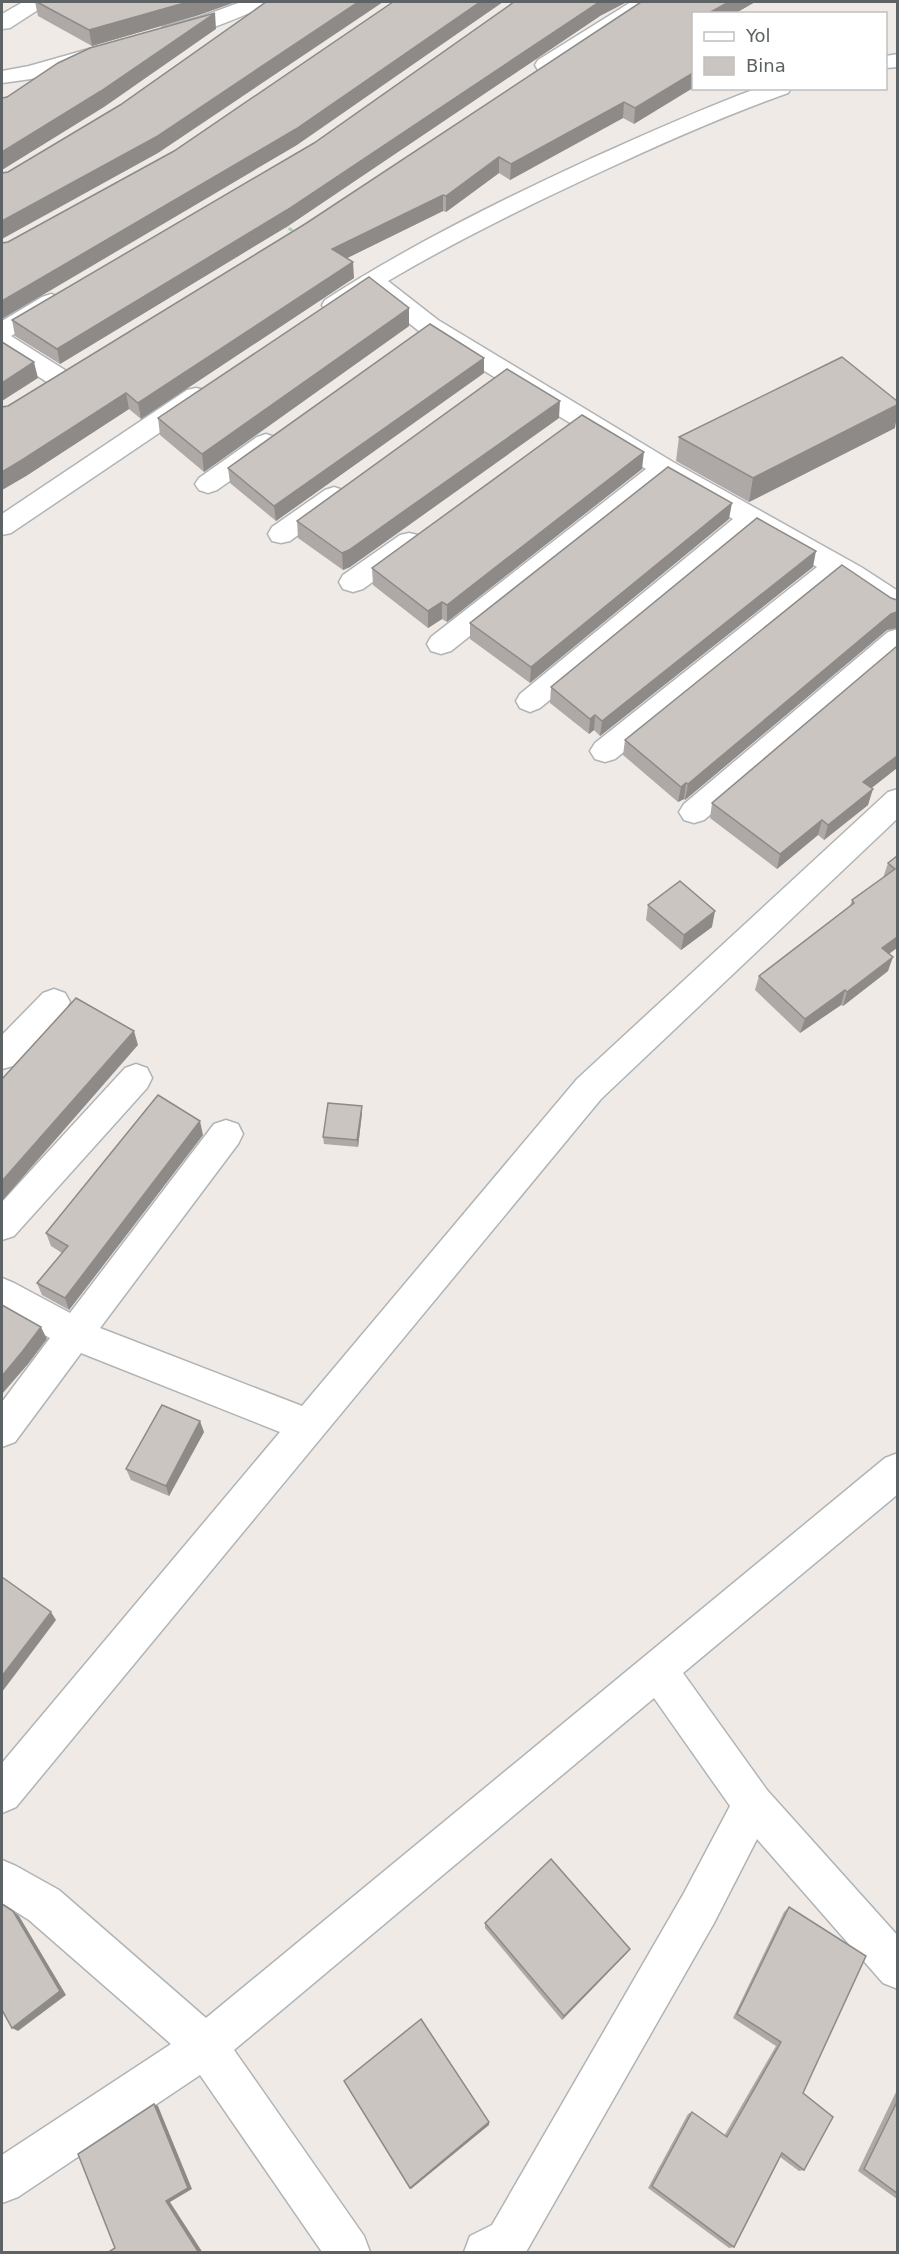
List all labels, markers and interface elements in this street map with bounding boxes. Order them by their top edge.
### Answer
legend [692,12,887,90]
text: Yol [745,25,771,46]
text: Bina [746,55,786,76]

